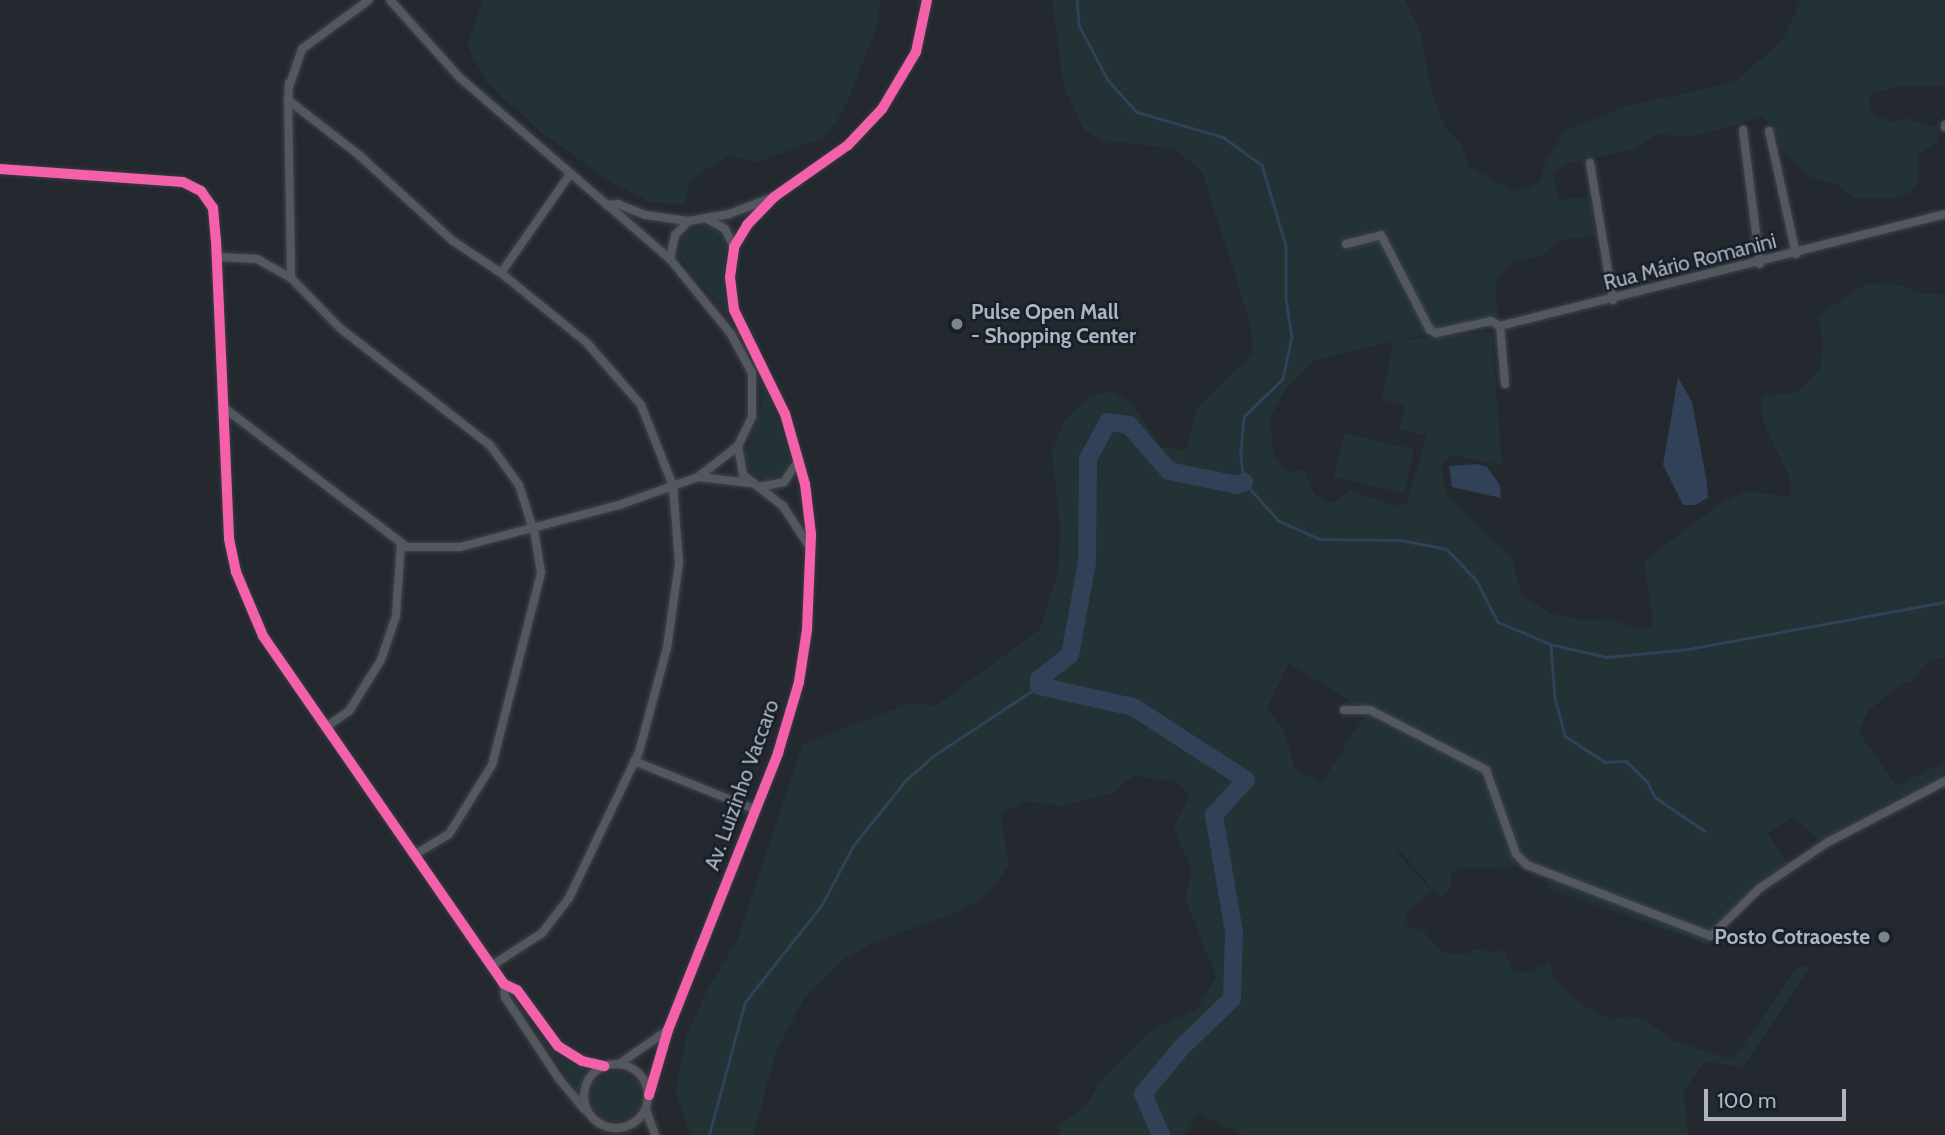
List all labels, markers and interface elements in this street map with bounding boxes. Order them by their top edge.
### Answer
street label: Rua Mário Romanini [1601,228,1779,296]
place label: Pulse Open Mall - Shopping Center [971,299,1136,349]
marker: Pulse Open Mall - Shopping Center [949,316,965,332]
street label: Av. Luizinho Vaccaro [699,696,785,874]
place label: Posto Cotraoeste [1714,924,1870,950]
marker: Posto Cotraoeste [1876,929,1892,945]
scale bar [1707,1076,1849,1120]
text: 100 m [1717,1088,1776,1113]

